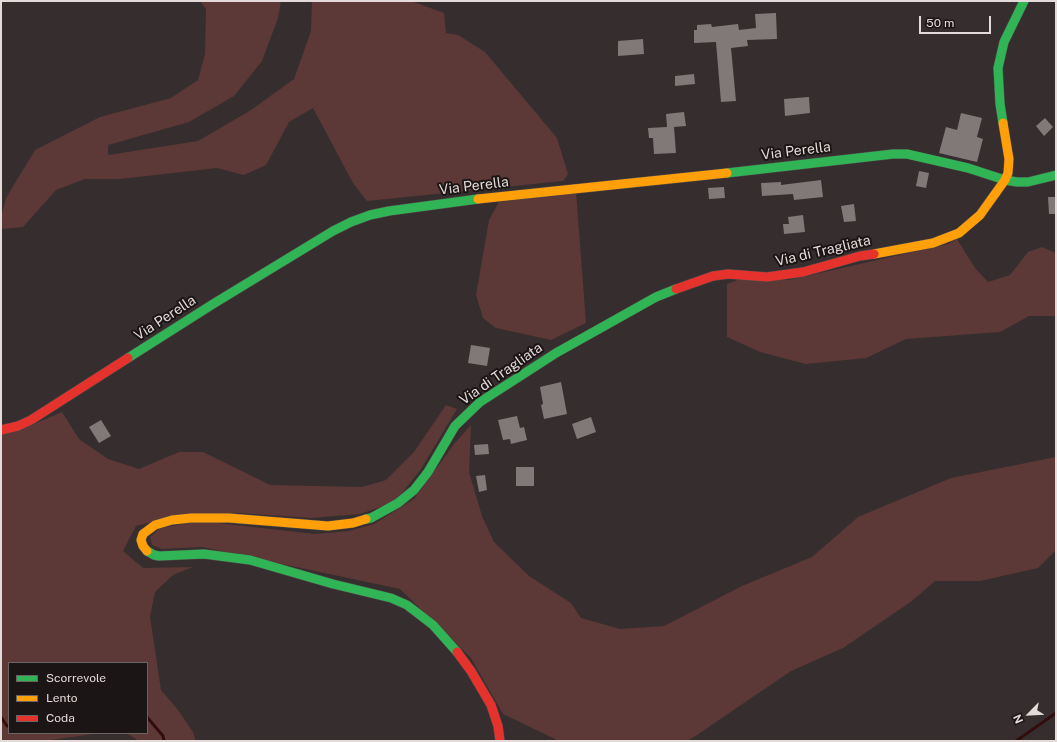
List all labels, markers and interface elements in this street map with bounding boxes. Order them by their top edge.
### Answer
scale bar [921,8,993,34]
text: 50 m [926,16,954,30]
street label: Via Perella [760,138,832,164]
street label: Via Perella [438,173,510,199]
street label: Via di Tragliata [774,232,872,270]
street label: Via Perella [131,292,199,344]
street label: Via di Tragliata [456,339,546,409]
legend [8,662,148,734]
text: Scorrevole [46,671,106,685]
text: Lento [46,691,77,705]
north arrow [1009,694,1049,734]
text: Coda [46,711,75,725]
text: N [1011,713,1025,725]

